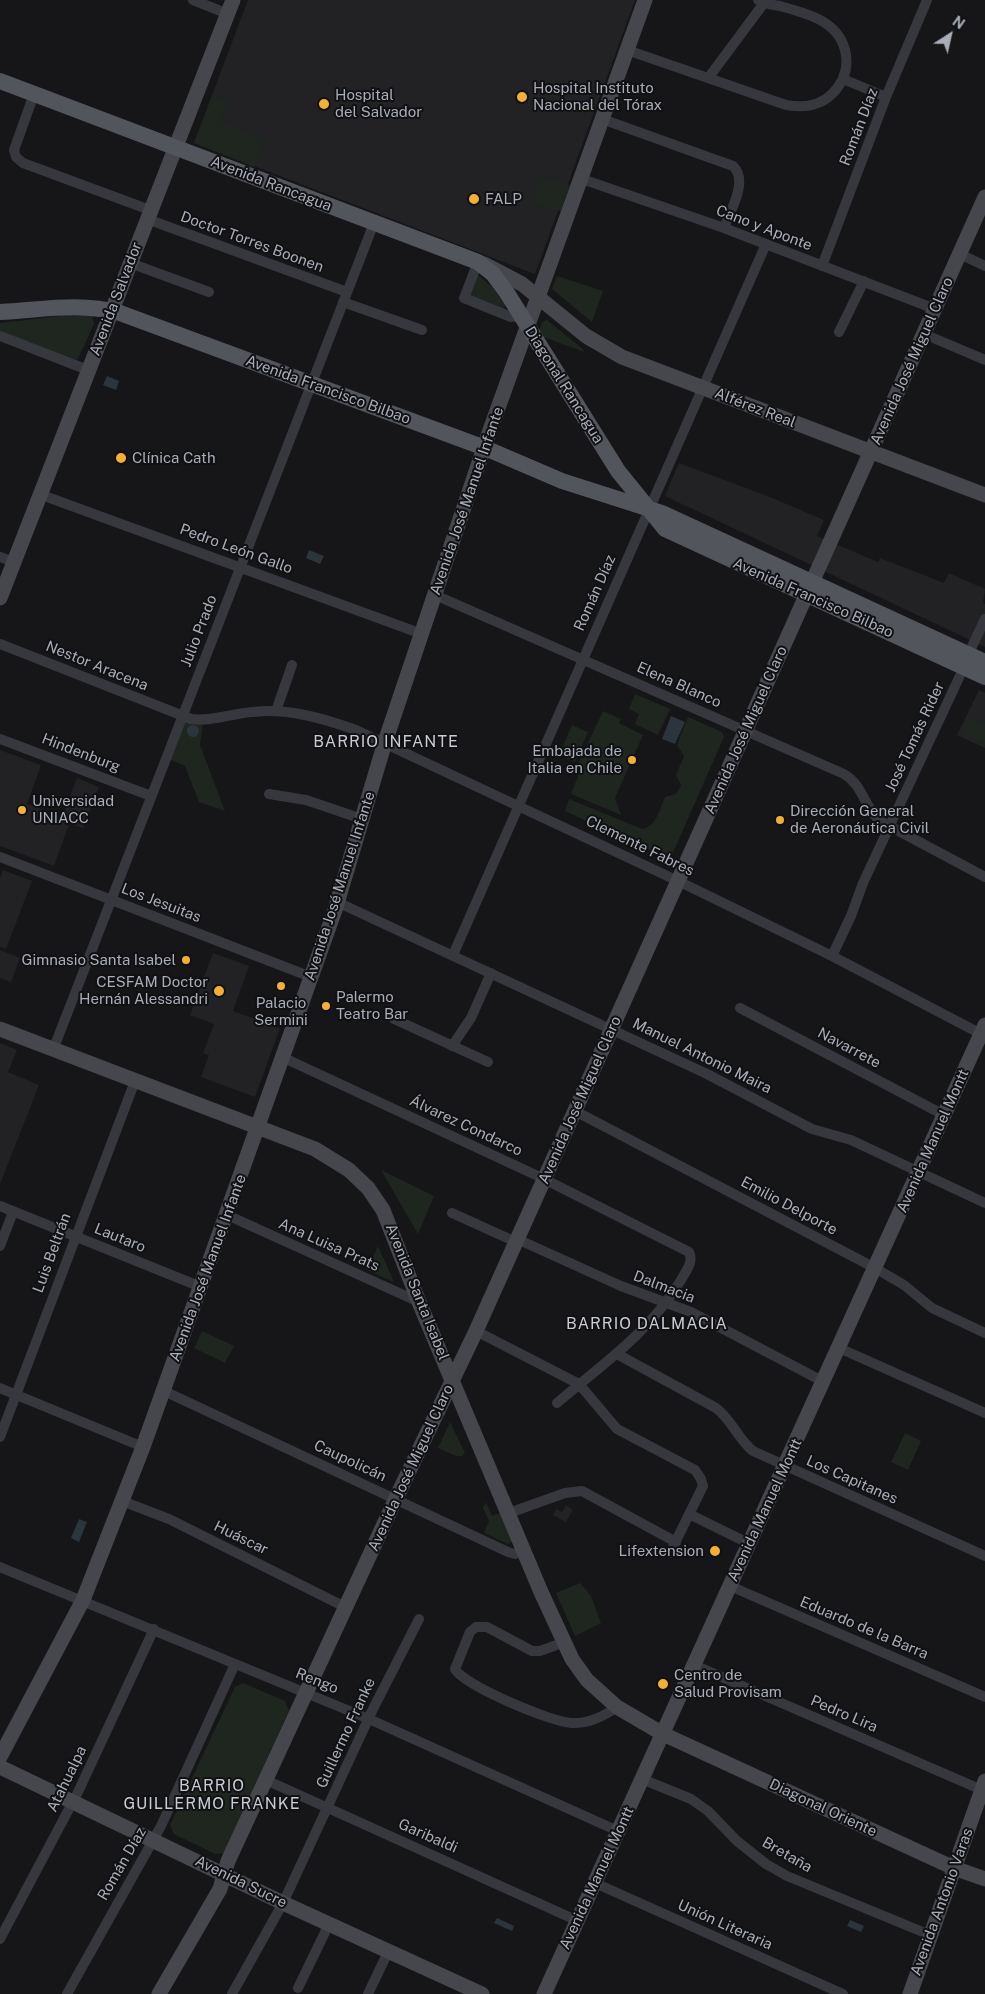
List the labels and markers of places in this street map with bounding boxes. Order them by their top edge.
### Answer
place label: Hospital Instituto Nacional del Tórax [533,79,662,114]
place label: Hospital del Salvador [335,86,422,121]
marker: Hospital Instituto Nacional del Tórax [515,90,529,104]
marker: Hospital del Salvador [317,97,331,111]
place label: FALP [485,190,522,208]
marker: FALP [467,192,481,206]
place label: Clínica Cath [132,449,216,467]
marker: Clínica Cath [114,451,128,465]
place label: Embajada de Italia en Chile [527,742,622,777]
marker: Embajada de Italia en Chile [626,754,638,766]
place label: Universidad UNIACC [32,792,114,827]
place label: Dirección General de Aeronáutica Civil [790,802,929,837]
marker: Universidad UNIACC [16,804,28,816]
marker: Dirección General de Aeronáutica Civil [774,814,786,826]
place label: Gimnasio Santa Isabel [21,951,176,969]
marker: Gimnasio Santa Isabel [180,954,192,966]
place label: CESFAM Doctor Hernán Alessandri [79,973,208,1008]
marker: Palacio Sermini [275,980,287,992]
marker: CESFAM Doctor Hernán Alessandri [212,984,226,998]
place label: Palermo Teatro Bar [336,988,408,1023]
place label: Palacio Sermini [254,994,308,1029]
marker: Palermo Teatro Bar [320,1000,332,1012]
place label: Lifextension [619,1542,704,1560]
marker: Lifextension [708,1544,722,1558]
place label: Centro de Salud Provisam [674,1666,782,1701]
marker: Centro de Salud Provisam [656,1677,670,1691]

